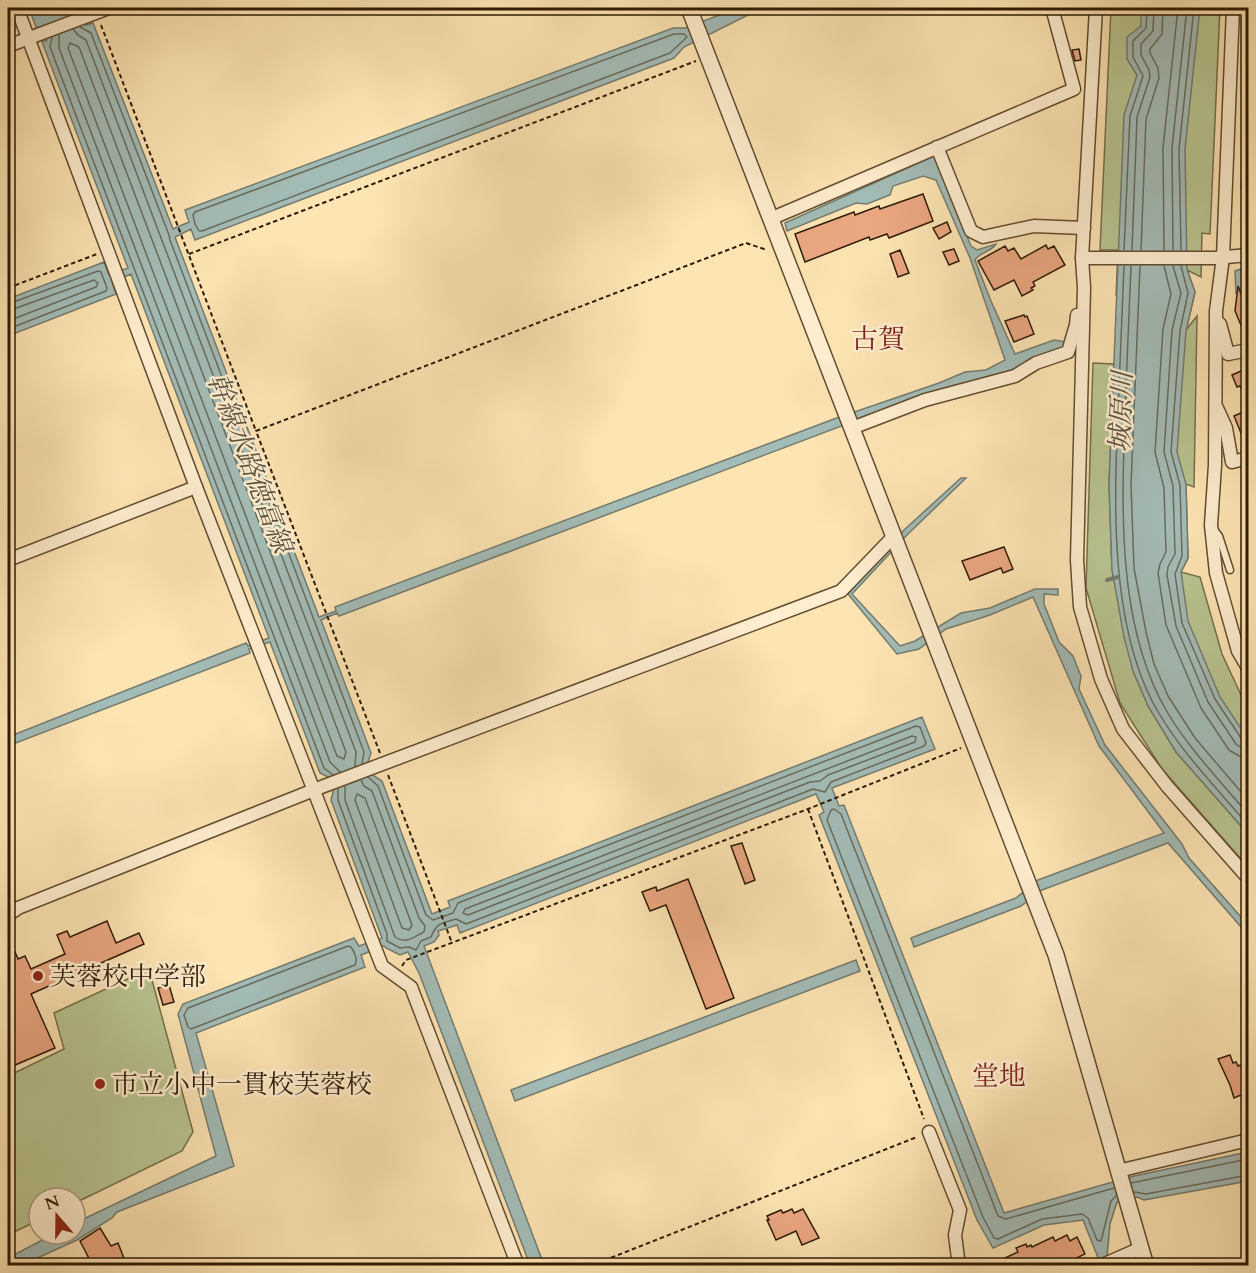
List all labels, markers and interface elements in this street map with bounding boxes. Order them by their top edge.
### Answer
district label: 古賀 [851,321,905,358]
water label: 幹線水路徳富線 [198,368,302,561]
water label: 城原川 [1102,368,1142,453]
place label: 芙蓉校中学部 [50,959,206,994]
marker: 芙蓉校中学部 [31,969,45,983]
district label: 堂地 [972,1058,1026,1095]
place label: 市立小中一貫校芙蓉校 [112,1067,372,1102]
marker: 市立小中一貫校芙蓉校 [93,1077,107,1091]
north arrow [27,1186,87,1246]
text: N [42,1190,63,1216]

